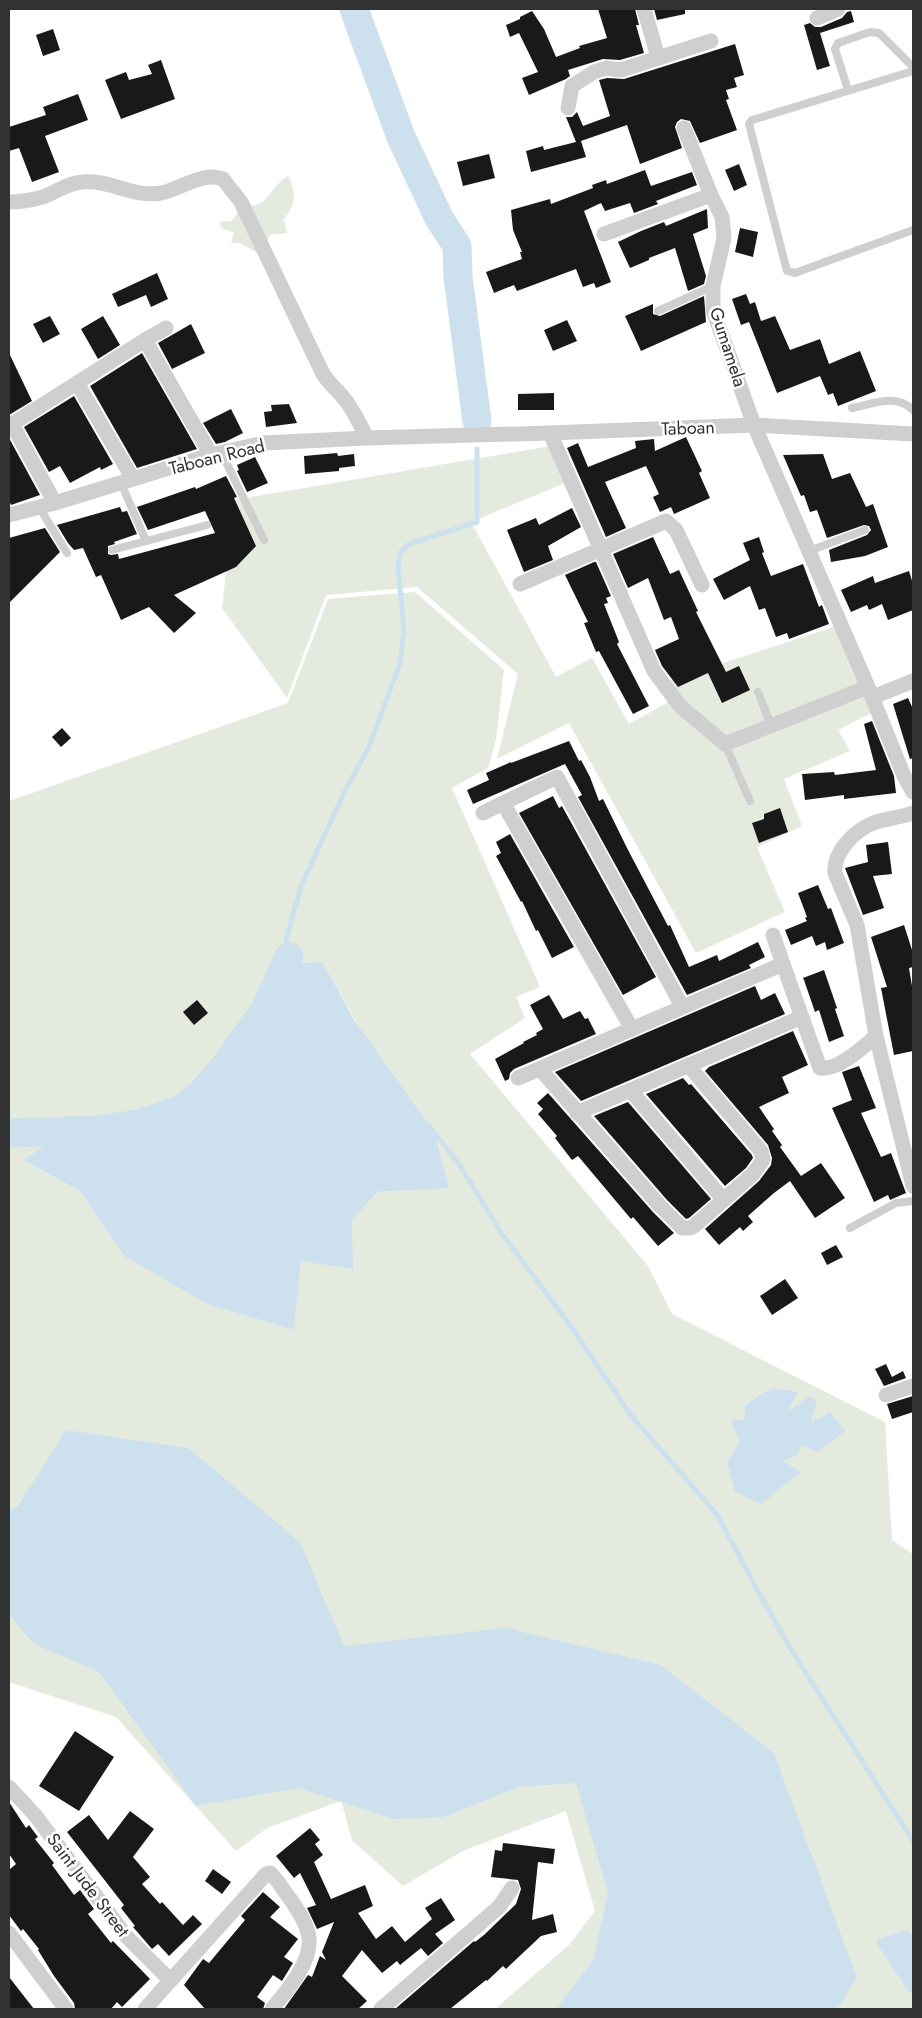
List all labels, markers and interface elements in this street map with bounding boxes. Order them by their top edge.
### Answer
street label: Gumamela [703,304,753,390]
street label: Taboan [661,414,715,442]
street label: Taboan Road [166,433,268,481]
street label: Saint Jude Street [40,1828,136,1943]

